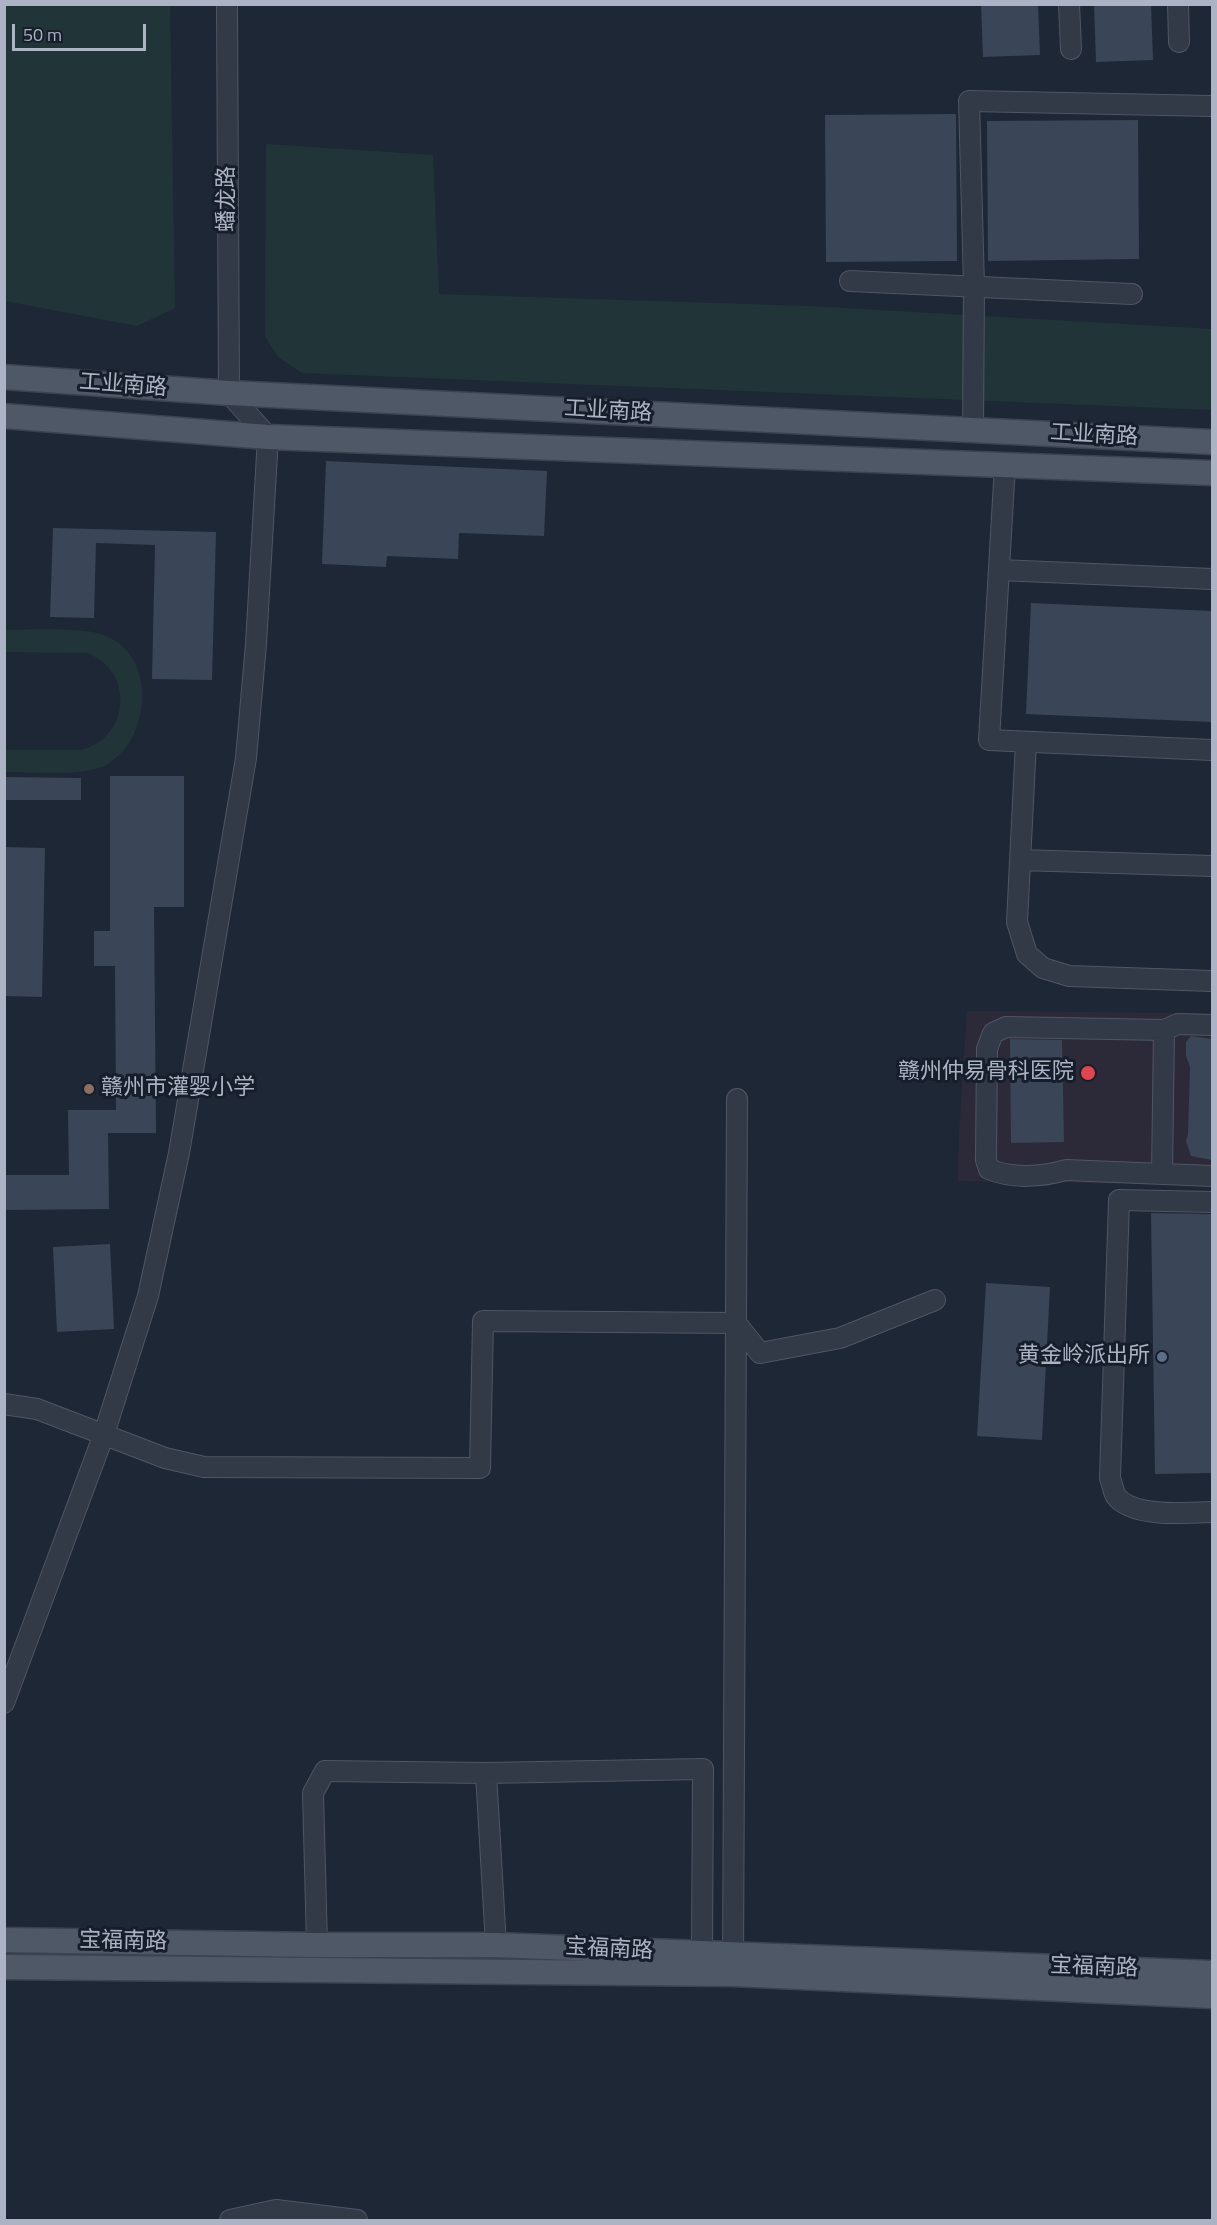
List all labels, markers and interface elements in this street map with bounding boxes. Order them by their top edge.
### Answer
scale bar [15,12,148,50]
text: 50 m [23,21,62,48]
street label: 蟠龙路 [215,166,241,232]
street label: 工业南路 [78,370,168,402]
street label: 工业南路 [563,397,653,427]
street label: 工业南路 [1049,421,1139,451]
place label: 赣州仲易骨科医院 [898,1060,1074,1086]
marker: 赣州仲易骨科医院 [1079,1064,1097,1082]
place label: 赣州市灌婴小学 [101,1076,255,1102]
marker: 赣州市灌婴小学 [82,1082,96,1096]
place label: 黄金岭派出所 [1018,1344,1150,1370]
marker: 黄金岭派出所 [1155,1350,1169,1364]
street label: 宝福南路 [79,1928,167,1956]
street label: 宝福南路 [564,1935,654,1965]
street label: 宝福南路 [1050,1953,1138,1983]

